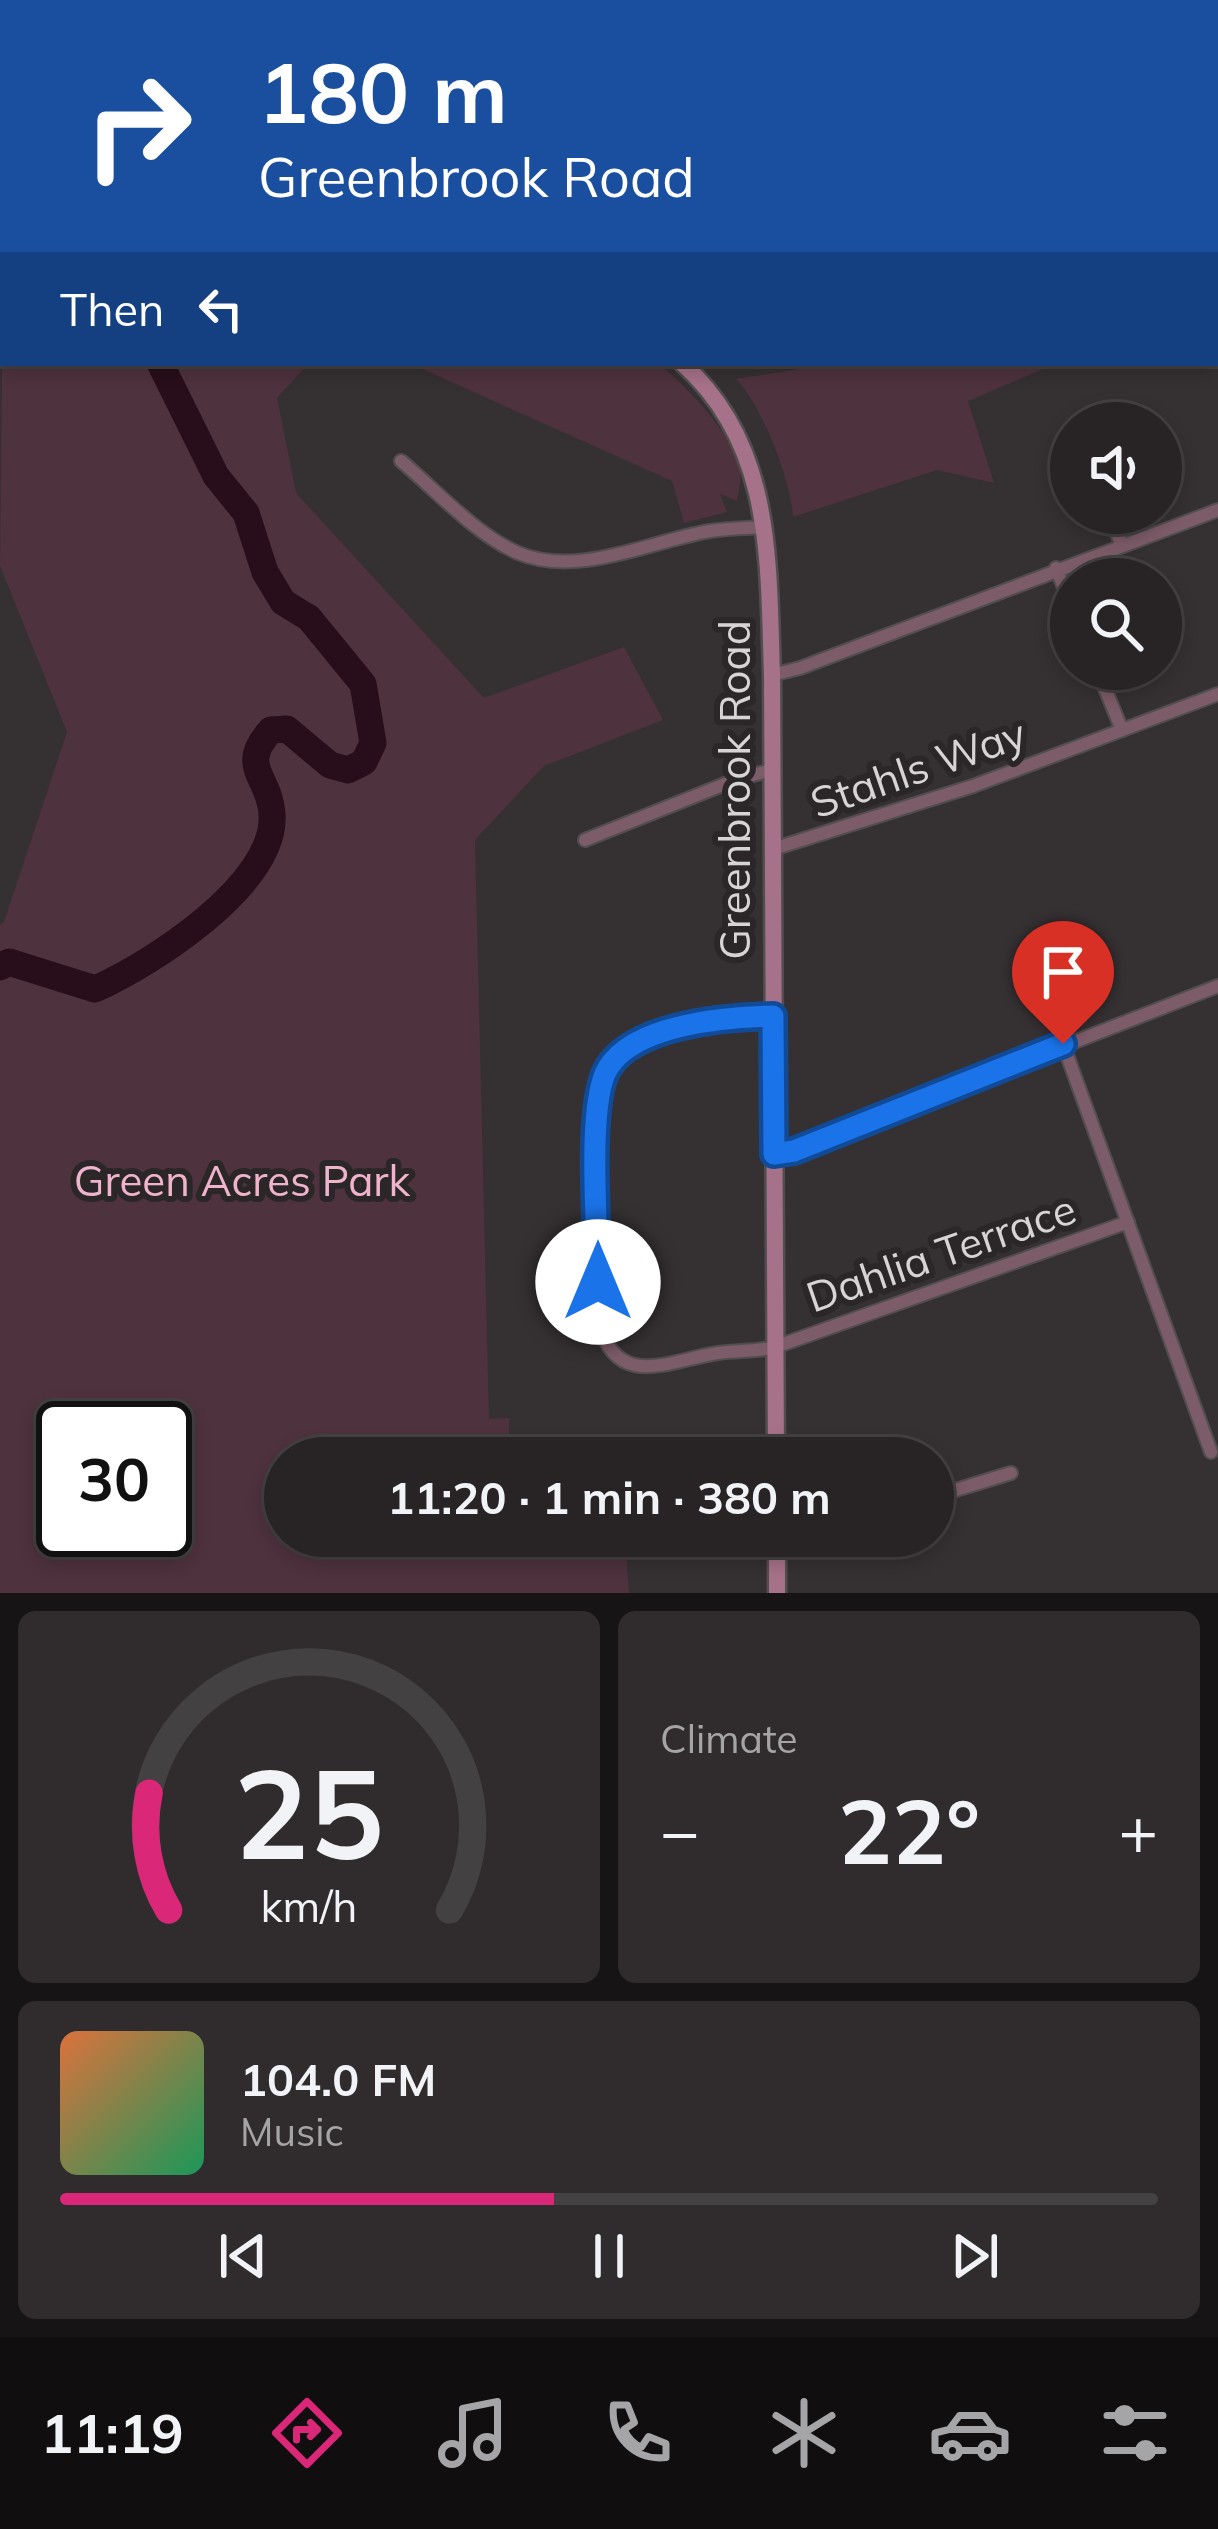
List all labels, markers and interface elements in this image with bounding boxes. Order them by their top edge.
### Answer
text: 180 m [258,39,508,144]
icon: right [60,48,216,204]
text: Greenbrook Road [258,143,695,211]
icon: left [188,276,254,342]
text: Then [60,281,164,337]
map controls [1050,402,1182,690]
button: sound [1050,402,1182,534]
button: search [1050,558,1182,690]
street label: Greenbrook Road [708,620,761,960]
street label: Stahls Way [803,706,1032,829]
pin [1012,921,1114,1044]
icon: arrive [1030,939,1096,1005]
park label: Green Acres Park [74,1154,411,1207]
street label: Dahlia Terrace [799,1182,1082,1323]
position arrow [535,1219,661,1345]
speed limit sign: 30 [36,1401,192,1557]
text: 11:20 · 1 min · 380 m [387,1469,831,1525]
text: Climate [660,1714,798,1763]
text: 25 [234,1734,384,1890]
text: 22° [838,1774,980,1887]
text: − [660,1789,700,1872]
text: + [1118,1789,1158,1872]
text: km/h [260,1879,358,1933]
text: 104.0 FM [240,2051,436,2107]
text: Music [240,2107,344,2156]
icon: previous [210,2223,276,2289]
icon: pause [576,2223,642,2289]
icon: next [942,2223,1008,2289]
icon: directions [265,2391,349,2475]
icon: music [431,2391,515,2475]
icon: phone [596,2391,680,2475]
icon: climate [762,2391,846,2475]
icon: car [928,2391,1012,2475]
icon: filters [1093,2391,1177,2475]
text: 11:19 [41,2399,184,2467]

